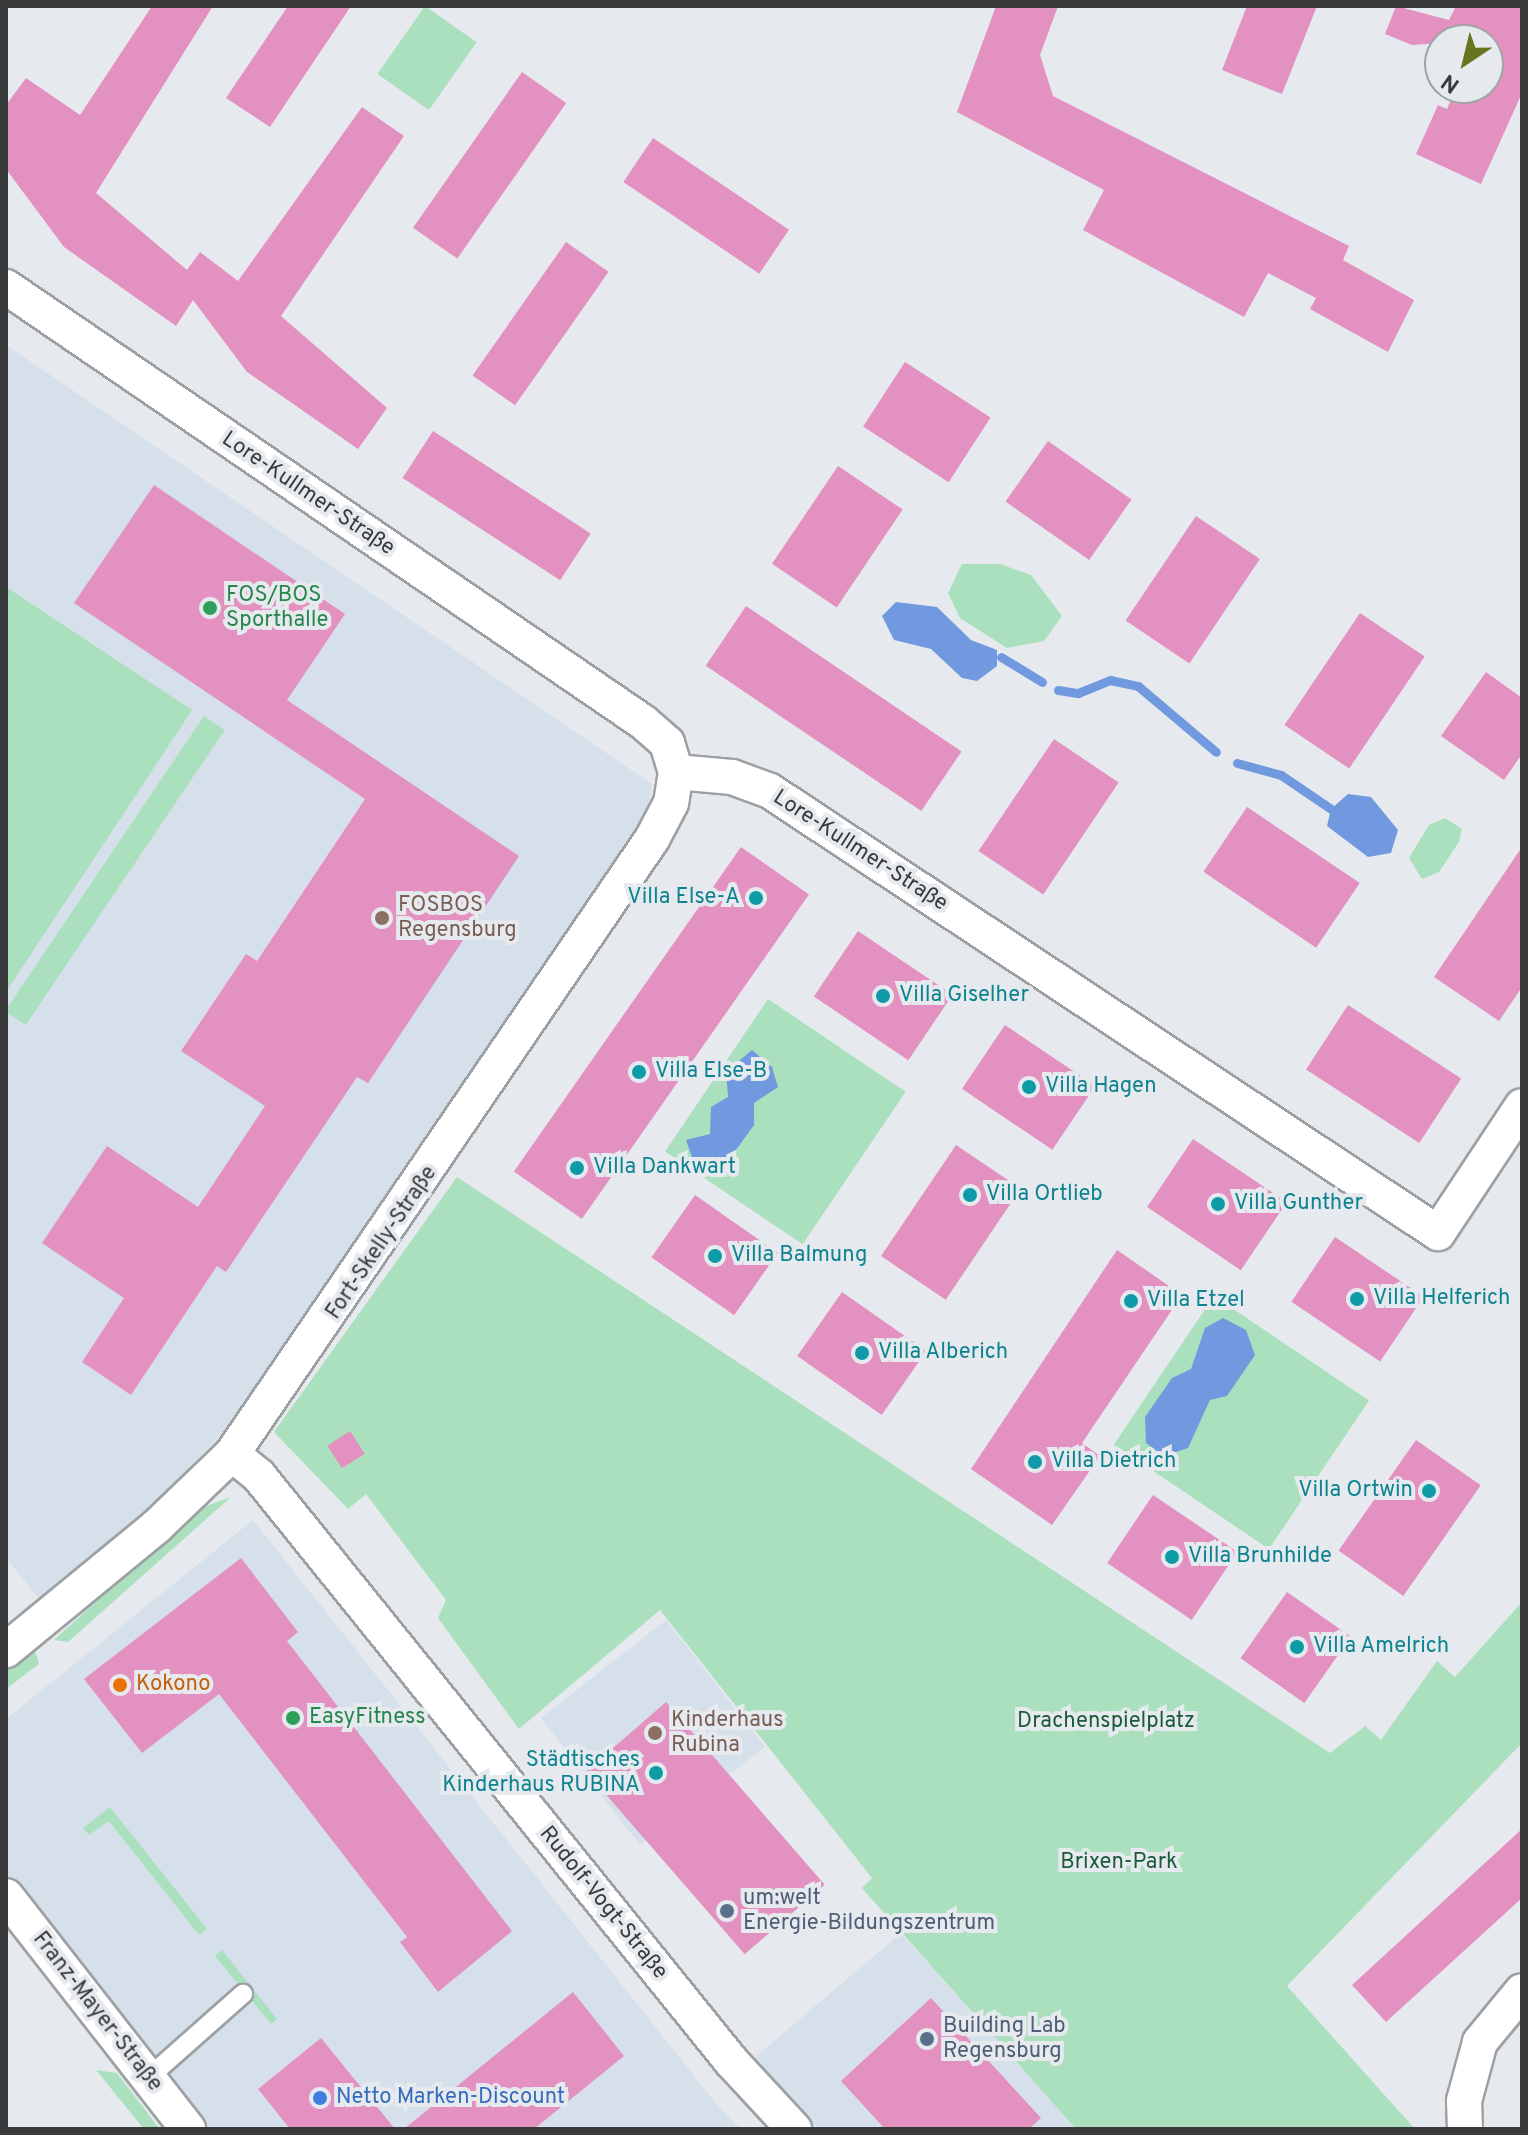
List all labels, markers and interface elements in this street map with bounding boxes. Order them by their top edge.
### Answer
north arrow [1424,24,1504,104]
text: N [1437,67,1465,98]
street label: Lore-Kullmer-Straße [216,426,400,562]
place label: FOS/BOS Sporthalle [226,582,328,634]
marker: FOS/BOS Sporthalle [201,599,219,617]
street label: Lore-Kullmer-Straße [768,785,952,917]
place label: Villa Else-A [627,885,740,911]
marker: Villa Else-A [747,889,765,907]
place label: FOSBOS Regensburg [398,892,517,944]
marker: FOSBOS Regensburg [373,909,391,927]
place label: Villa Giselher [899,983,1029,1009]
marker: Villa Giselher [874,987,892,1005]
place label: Villa Else-B [655,1059,767,1085]
marker: Villa Else-B [630,1063,648,1081]
place label: Villa Hagen [1045,1074,1157,1100]
marker: Villa Hagen [1020,1078,1038,1096]
place label: Villa Dankwart [593,1155,736,1181]
marker: Villa Dankwart [568,1159,586,1177]
street label: Fort-Skelly-Straße [321,1161,443,1325]
place label: Villa Ortlieb [986,1182,1103,1208]
marker: Villa Ortlieb [961,1186,979,1204]
place label: Villa Gunther [1234,1191,1363,1217]
marker: Villa Gunther [1209,1195,1227,1213]
place label: Villa Balmung [731,1243,867,1269]
marker: Villa Balmung [706,1247,724,1265]
place label: Villa Helferich [1373,1286,1510,1312]
place label: Villa Etzel [1147,1288,1245,1314]
marker: Villa Helferich [1348,1290,1366,1308]
marker: Villa Etzel [1122,1292,1140,1310]
place label: Villa Alberich [878,1340,1009,1366]
marker: Villa Alberich [853,1344,871,1362]
place label: Villa Dietrich [1051,1449,1176,1475]
marker: Villa Dietrich [1026,1453,1044,1471]
place label: Villa Ortwin [1298,1478,1413,1504]
marker: Villa Ortwin [1420,1482,1438,1500]
place label: Villa Brunhilde [1188,1544,1332,1570]
marker: Villa Brunhilde [1163,1548,1181,1566]
place label: Villa Amelrich [1313,1634,1450,1660]
marker: Villa Amelrich [1288,1638,1306,1656]
place label: Kokono [136,1672,210,1698]
marker: Kokono [111,1676,129,1694]
place label: EasyFitness [309,1705,426,1731]
place label: Kinderhaus Rubina [671,1707,783,1758]
marker: EasyFitness [284,1709,302,1727]
park label: Drachenspielplatz [1017,1709,1195,1735]
marker: Kinderhaus Rubina [646,1724,664,1742]
place label: Städtisches Kinderhaus RUBINA [442,1747,640,1798]
marker: Städtisches Kinderhaus RUBINA [647,1764,665,1782]
street label: Rudolf-Vogt-Straße [533,1821,673,1985]
park label: Brixen-Park [1060,1850,1178,1876]
place label: um:welt Energie-Bildungszentrum [743,1885,995,1936]
marker: um:welt Energie-Bildungszentrum [718,1902,736,1920]
street label: Franz-Mayer-Straße [26,1927,168,2097]
place label: Building Lab Regensburg [943,2013,1066,2064]
marker: Building Lab Regensburg [918,2030,936,2048]
place label: Netto Marken-Discount [336,2085,565,2111]
marker: Netto Marken-Discount [311,2089,329,2107]

